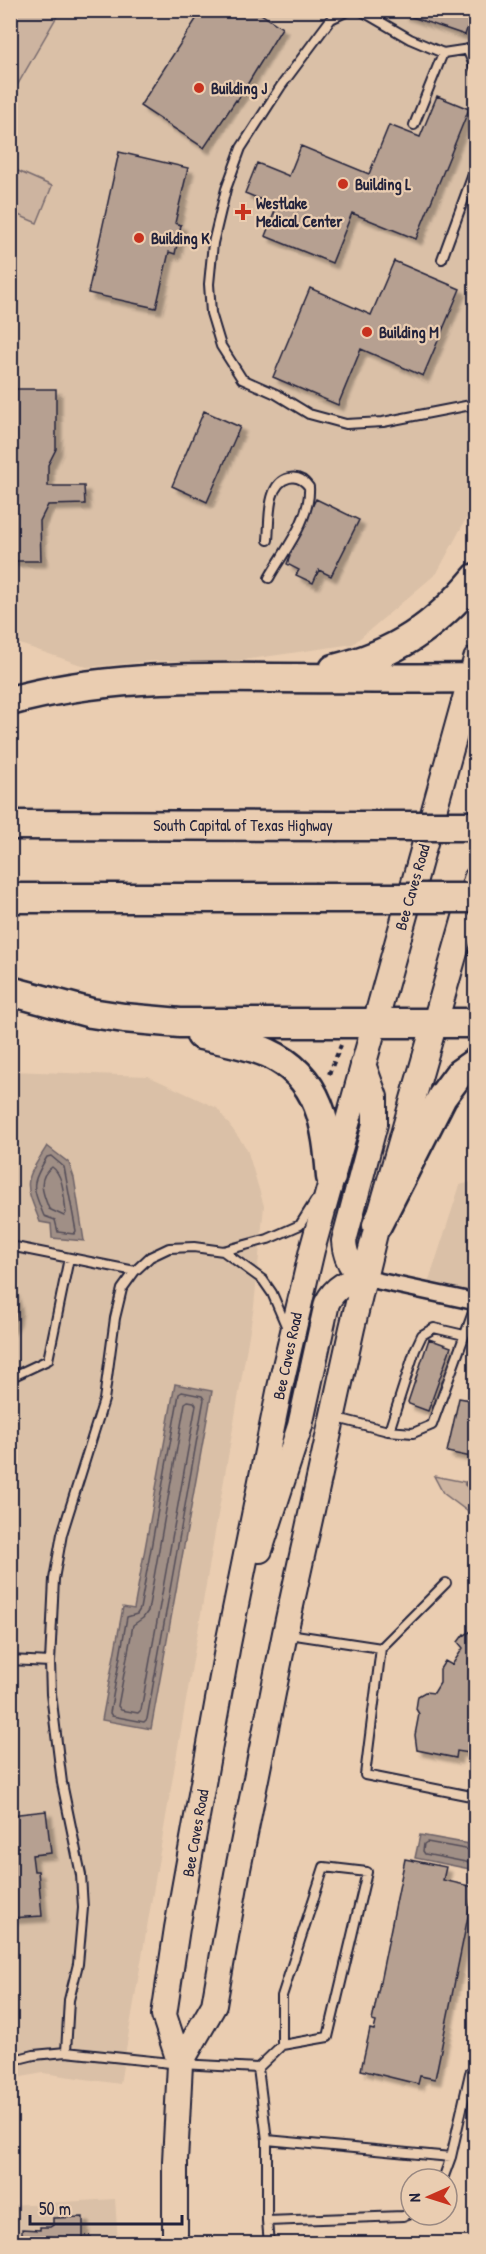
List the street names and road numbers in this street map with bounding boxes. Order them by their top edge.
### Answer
street label: South Capital of Texas Highway [153,814,333,836]
street label: Bee Caves Road [389,841,435,933]
street label: Bee Caves Road [267,1310,307,1402]
street label: Bee Caves Road [176,1788,214,1878]

